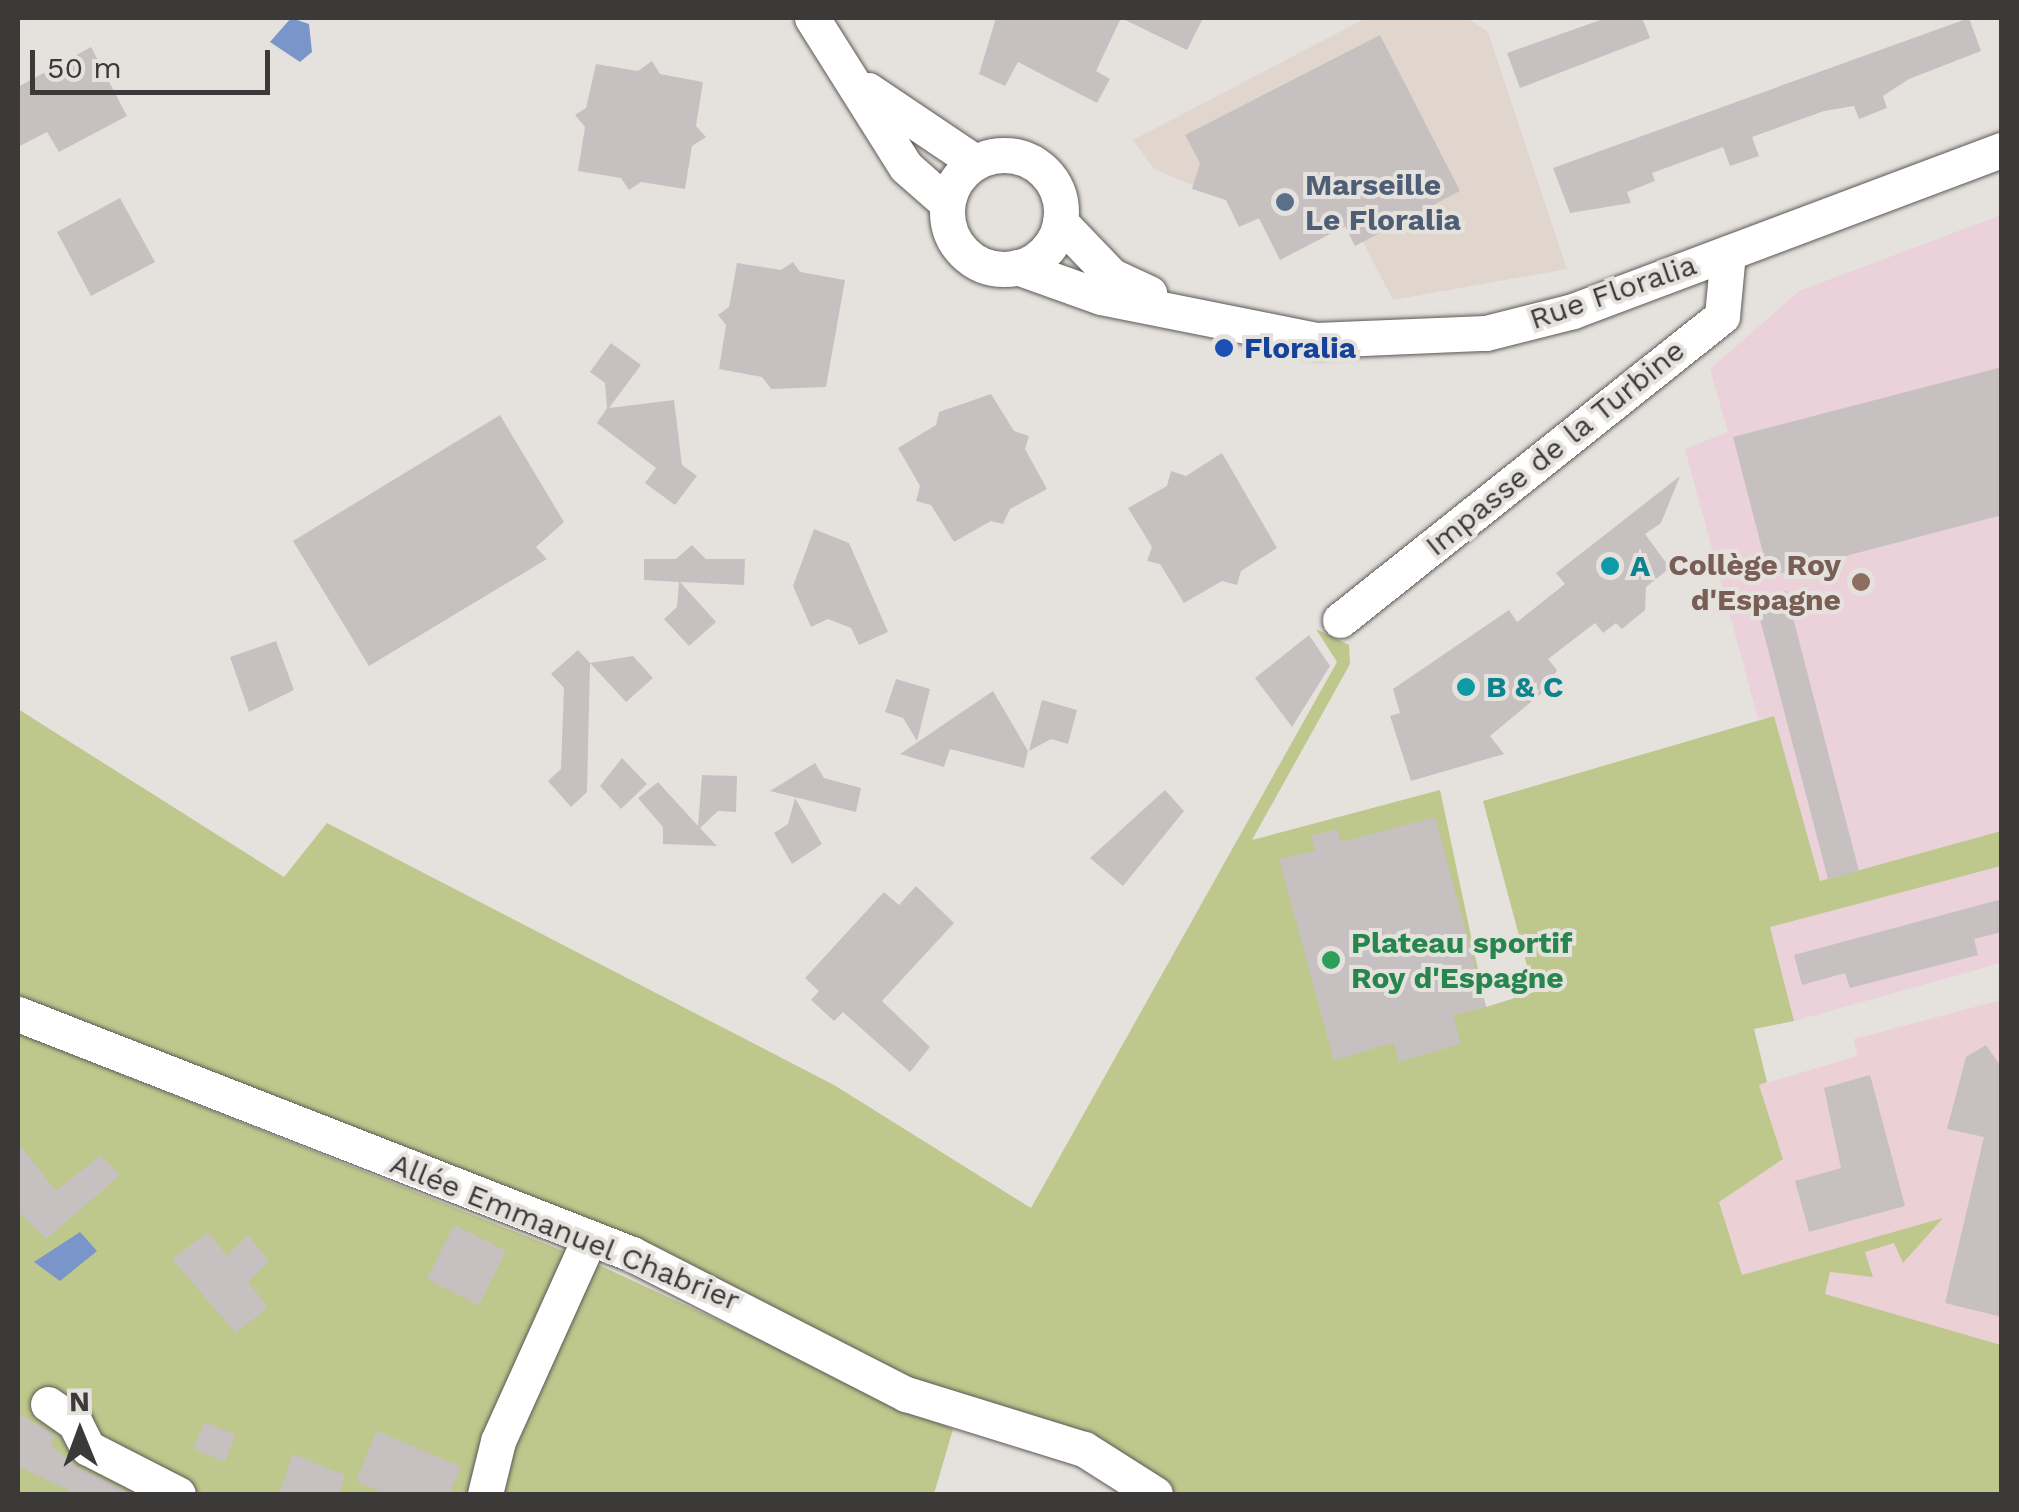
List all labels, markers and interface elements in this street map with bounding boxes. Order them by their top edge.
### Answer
scale bar [35,30,275,92]
text: 50 m [47,50,122,85]
place label: Marseille Le Floralia [1305,167,1461,238]
marker: Marseille Le Floralia [1274,191,1296,213]
street label: Rue Floralia [1525,247,1701,337]
place label: Floralia [1244,330,1356,366]
street label: Impasse de la Turbine [1418,332,1692,564]
marker: Floralia [1213,337,1235,359]
place label: Collège Roy d'Espagne [1668,547,1841,618]
place label: A [1630,548,1650,584]
marker: A [1599,555,1621,577]
marker: Collège Roy d'Espagne [1850,571,1872,593]
place label: B & C [1486,669,1563,705]
marker: B & C [1455,676,1477,698]
place label: Plateau sportif Roy d'Espagne [1351,925,1572,996]
marker: Plateau sportif Roy d'Espagne [1320,949,1342,971]
street label: Allée Emmanuel Chabrier [384,1145,746,1319]
north arrow [30,1382,130,1482]
text: N [69,1385,90,1418]

